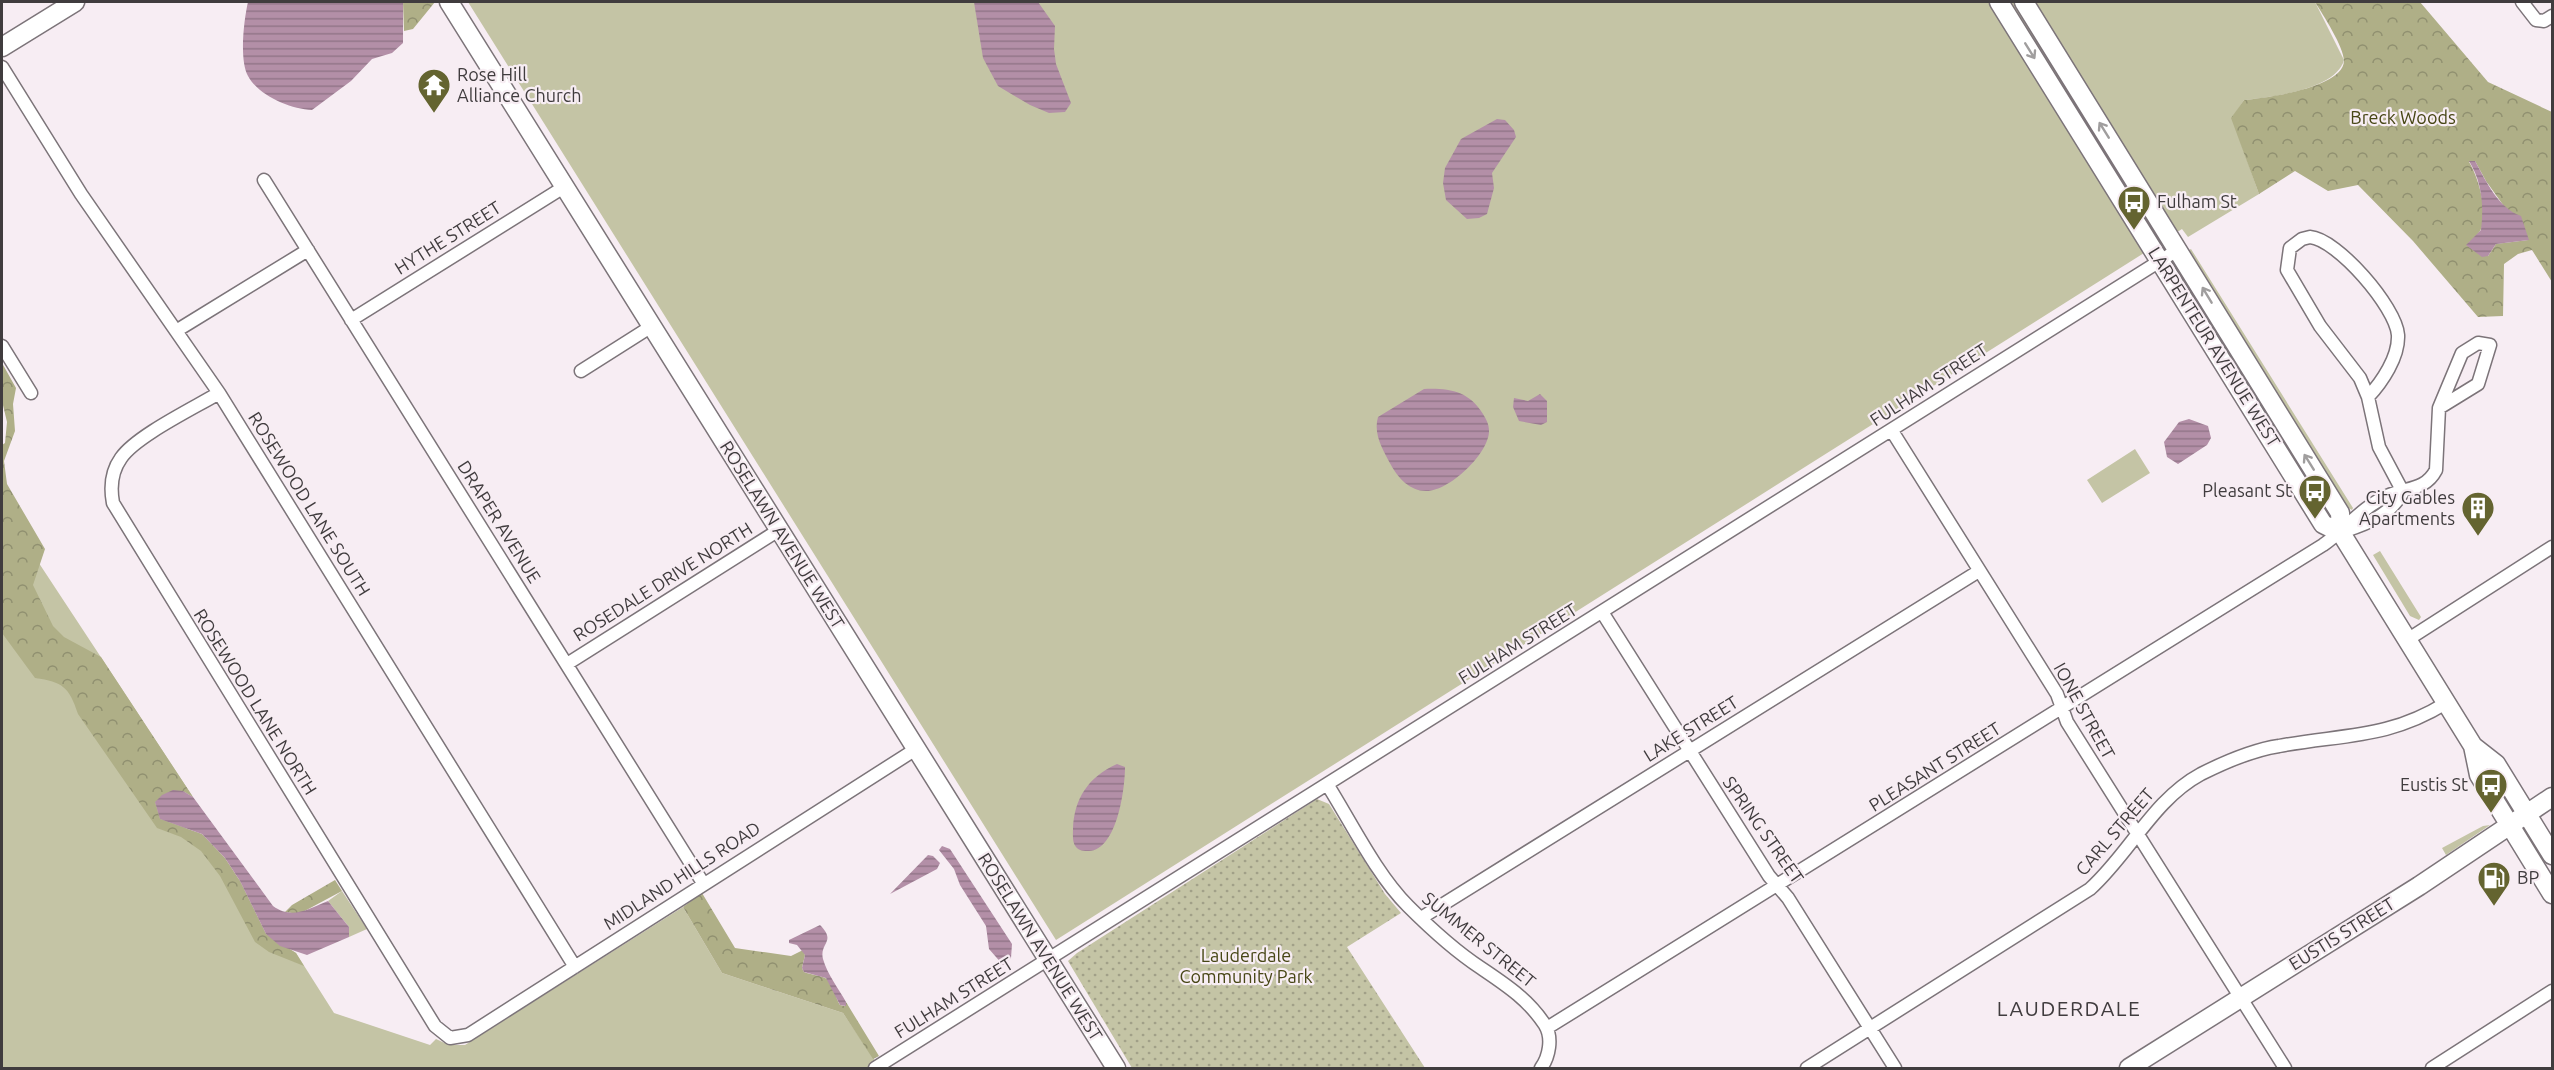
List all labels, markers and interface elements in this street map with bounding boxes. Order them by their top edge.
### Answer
one-way arrow [2025,42,2037,59]
place label: Rose Hill Alliance Church [457,64,581,105]
temple icon: Rose Hill Alliance Church [416,67,452,114]
park label: Breck Woods [2350,107,2456,127]
one-way arrow [2098,122,2110,139]
bus stop icon: Fulham St [2116,184,2152,231]
place label: Fulham St [2157,191,2237,211]
street label: HYTHE STREET [391,197,504,278]
street label: LARPENTEUR AVENUE WEST [2145,243,2285,450]
one-way arrow [2201,287,2213,304]
street label: FULHAM STREET [1866,339,1991,430]
street label: ROSEWOOD LANE SOUTH [245,408,375,599]
street label: ROSELAWN AVENUE WEST [717,437,849,632]
one-way arrow [2302,454,2314,471]
street label: DRAPER AVENUE [454,457,545,586]
bus stop icon: Pleasant St [2297,473,2333,520]
place label: Pleasant St [2202,480,2292,500]
place label: City Gables Apartments [2359,487,2455,528]
building icon: City Gables Apartments [2460,490,2496,537]
street label: ROSEDALE DRIVE NORTH [569,518,756,645]
street label: FULHAM STREET [1455,599,1580,688]
street label: ROSEWOOD LANE NORTH [190,605,321,798]
street label: IONE STREET [2050,659,2119,762]
street label: LAKE STREET [1640,691,1741,765]
street label: PLEASANT STREET [1865,718,2004,815]
bus stop icon: Eustis St [2473,767,2509,814]
street label: SPRING STREET [1720,772,1808,887]
place label: Eustis St [2400,774,2468,794]
street label: CARL STREET [2071,784,2157,879]
street label: MIDLAND HILLS ROAD [599,817,764,933]
street label: ROSELAWN AVENUE WEST [975,849,1107,1044]
fuel station icon: BP [2476,860,2512,907]
place label: BP [2517,867,2539,887]
street label: SUMMER STREET [1419,888,1540,991]
street label: EUSTIS STREET [2285,893,2398,974]
park label: Lauderdale Community Park [1179,945,1313,986]
street label: FULHAM STREET [891,953,1016,1042]
district label: LAUDERDALE [1997,996,2141,1020]

